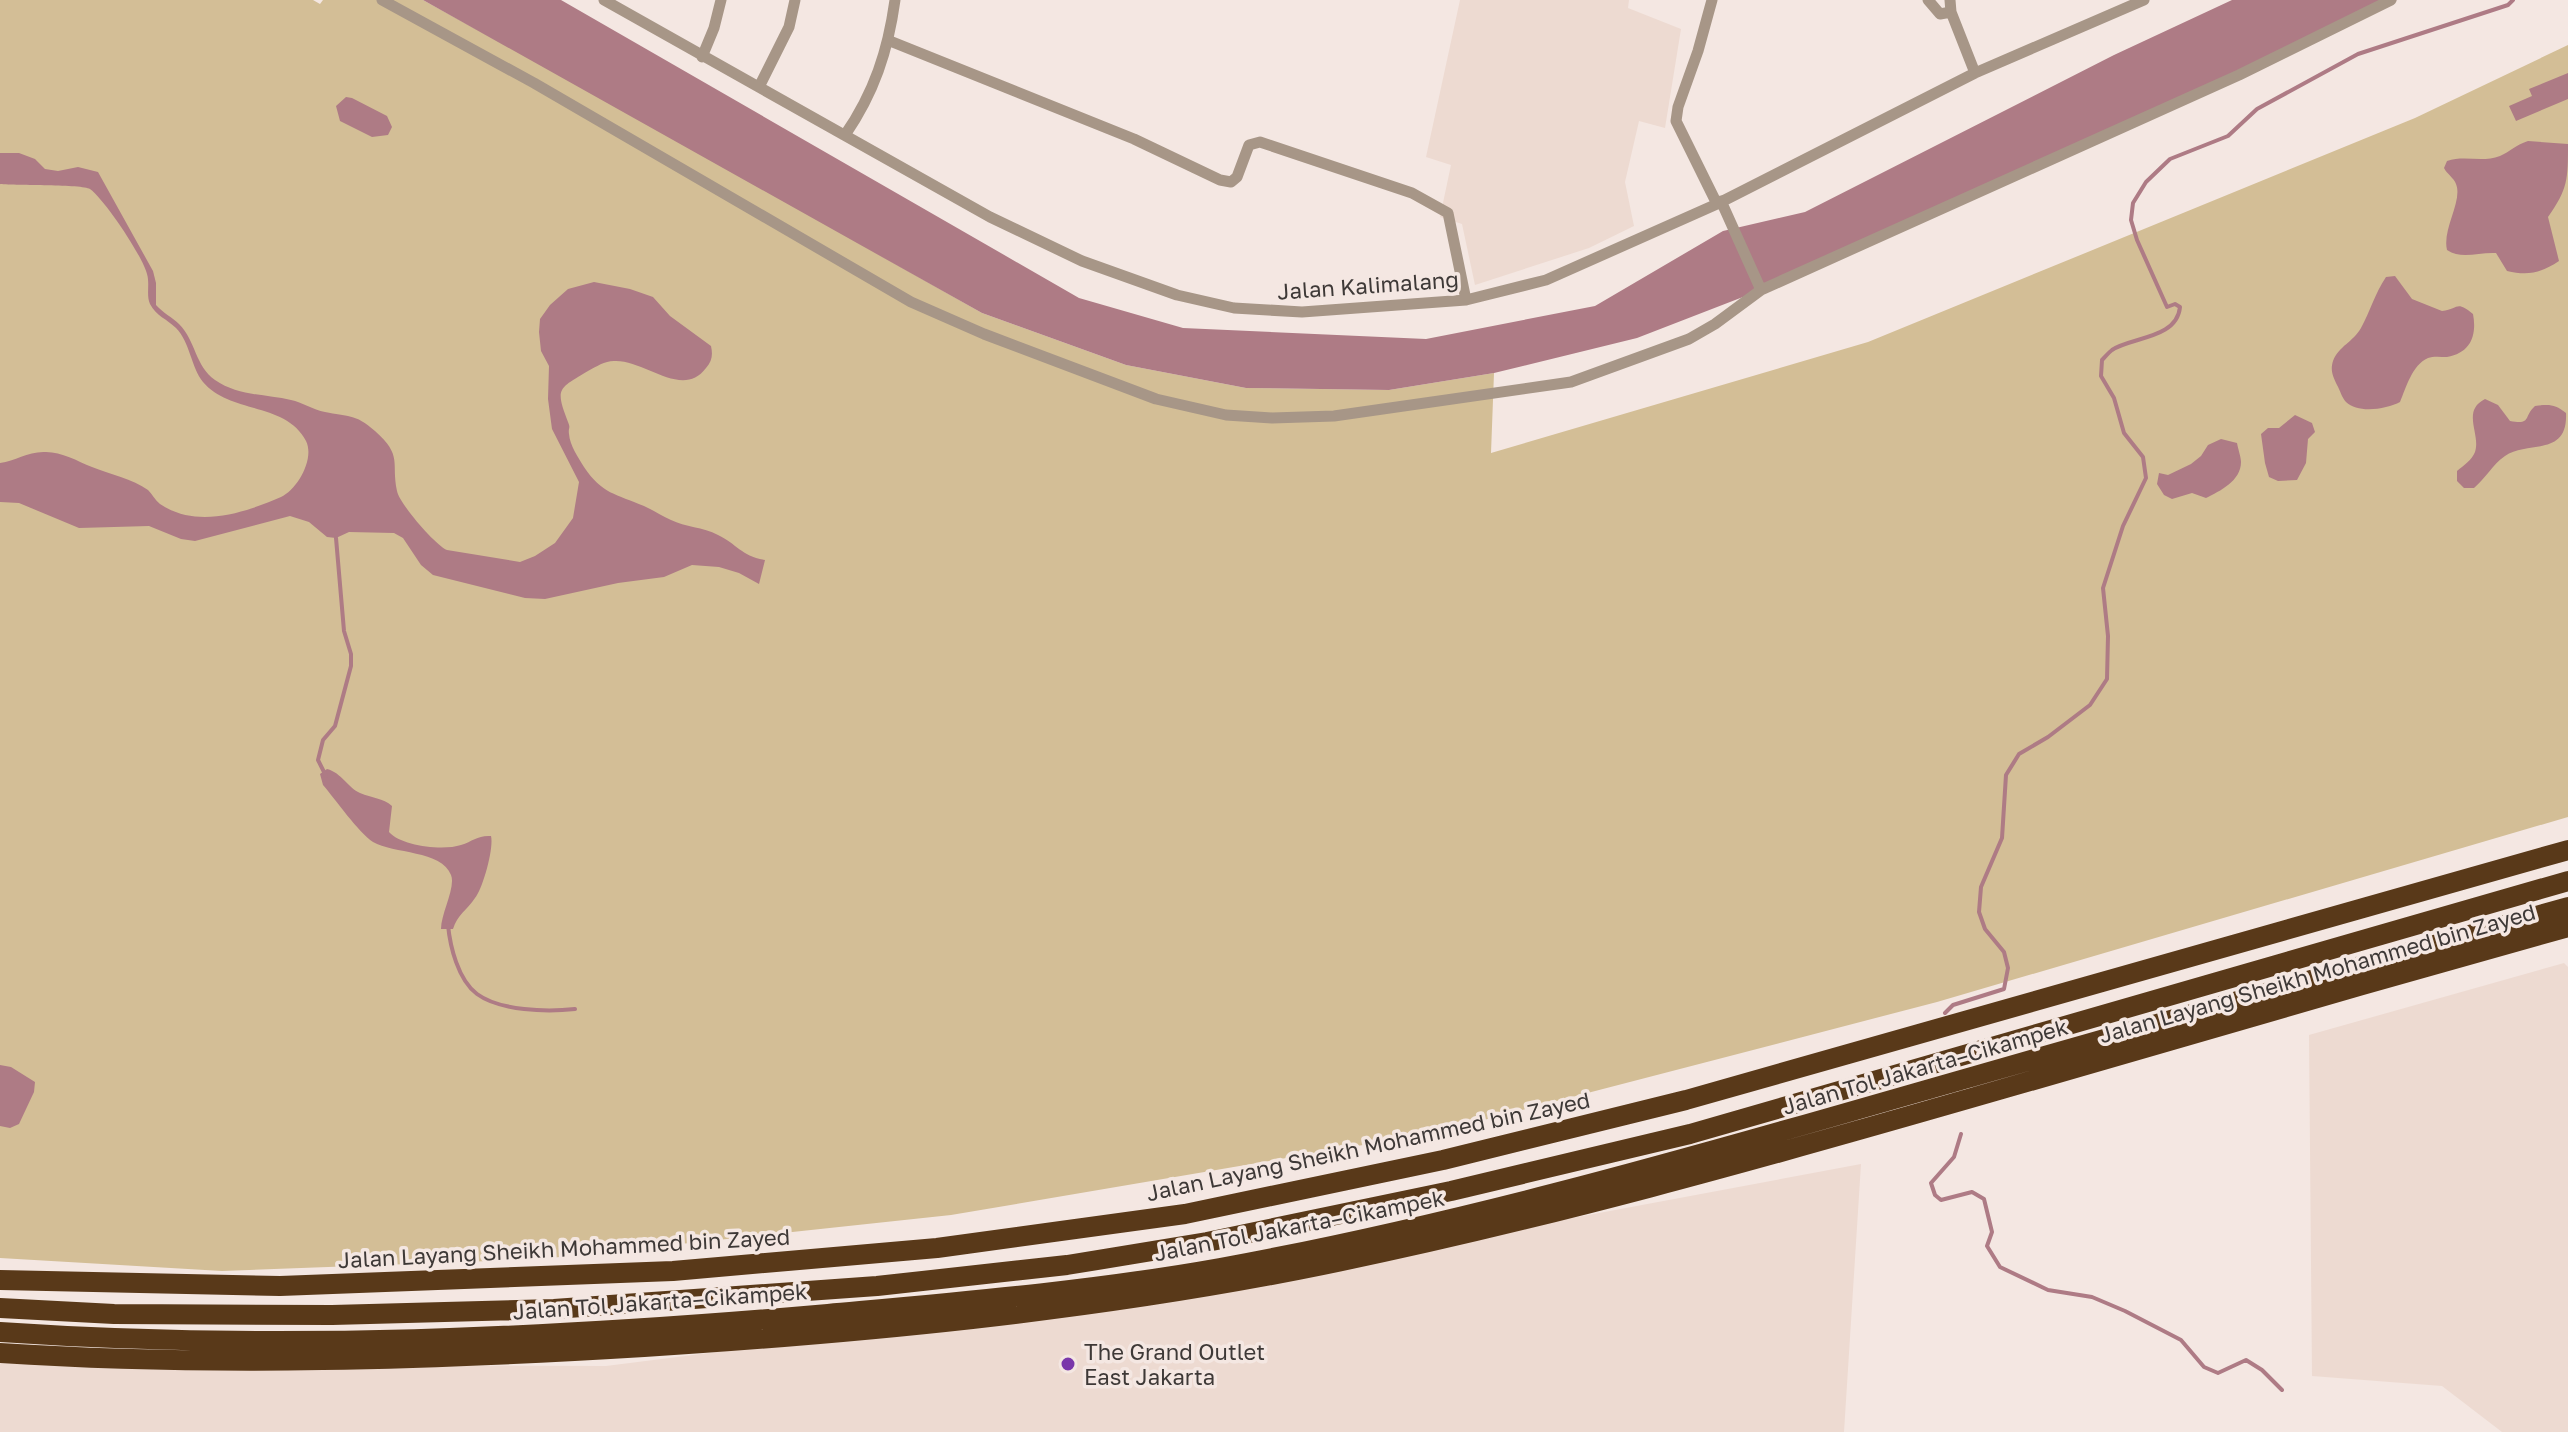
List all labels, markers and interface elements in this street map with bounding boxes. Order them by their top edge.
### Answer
street label: Jalan Kalimalang [1276,265,1460,305]
street label: Jalan Layang Sheikh Mohammed bin Zayed [2096,898,2538,1048]
street label: Jalan Tol Jakarta–Cikampek [1779,1012,2071,1120]
street label: Jalan Layang Sheikh Mohammed bin Zayed [1144,1086,1592,1206]
street label: Jalan Tol Jakarta–Cikampek [1151,1184,1447,1266]
street label: Jalan Layang Sheikh Mohammed bin Zayed [337,1223,791,1273]
street label: Jalan Tol Jakarta–Cikampek [512,1277,808,1325]
place label: The Grand Outlet East Jakarta [1084,1338,1265,1390]
marker: The Grand Outlet East Jakarta [1059,1355,1077,1373]

